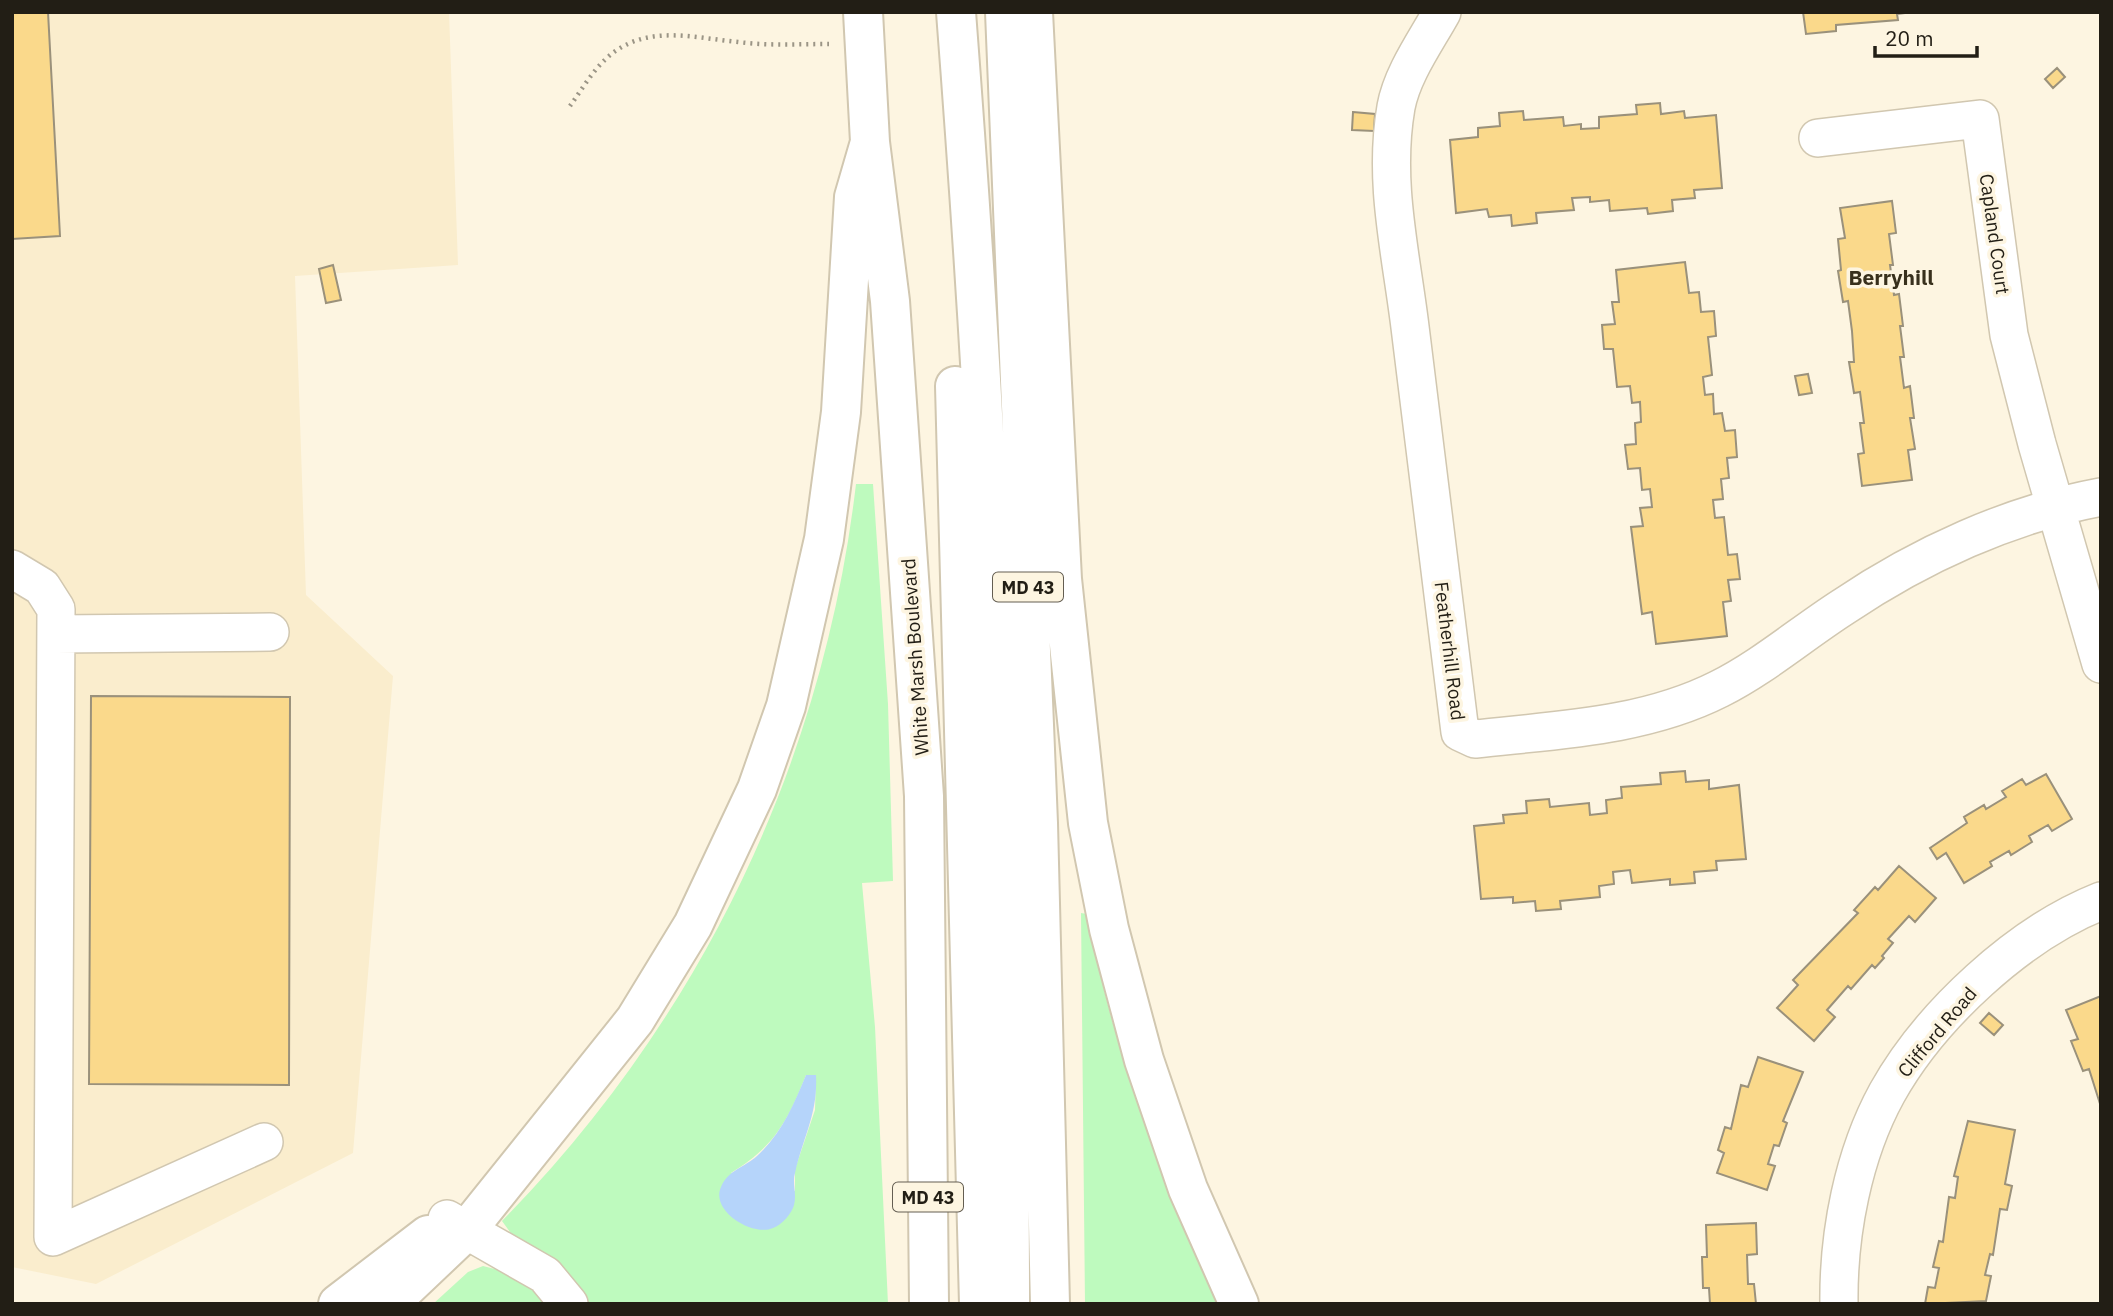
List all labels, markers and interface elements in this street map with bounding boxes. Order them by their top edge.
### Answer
scale bar [1875,14,1976,58]
text: 20 m [1885,24,1934,52]
street label: Capland Court [1975,172,2015,296]
district label: Berryhill [1848,263,1934,291]
street label: White Marsh Boulevard [896,558,934,756]
road number: MD 43 [993,572,1063,602]
street label: Featherhill Road [1430,580,1470,722]
street label: Clifford Road [1892,982,1982,1082]
road number: MD 43 [893,1182,963,1212]

